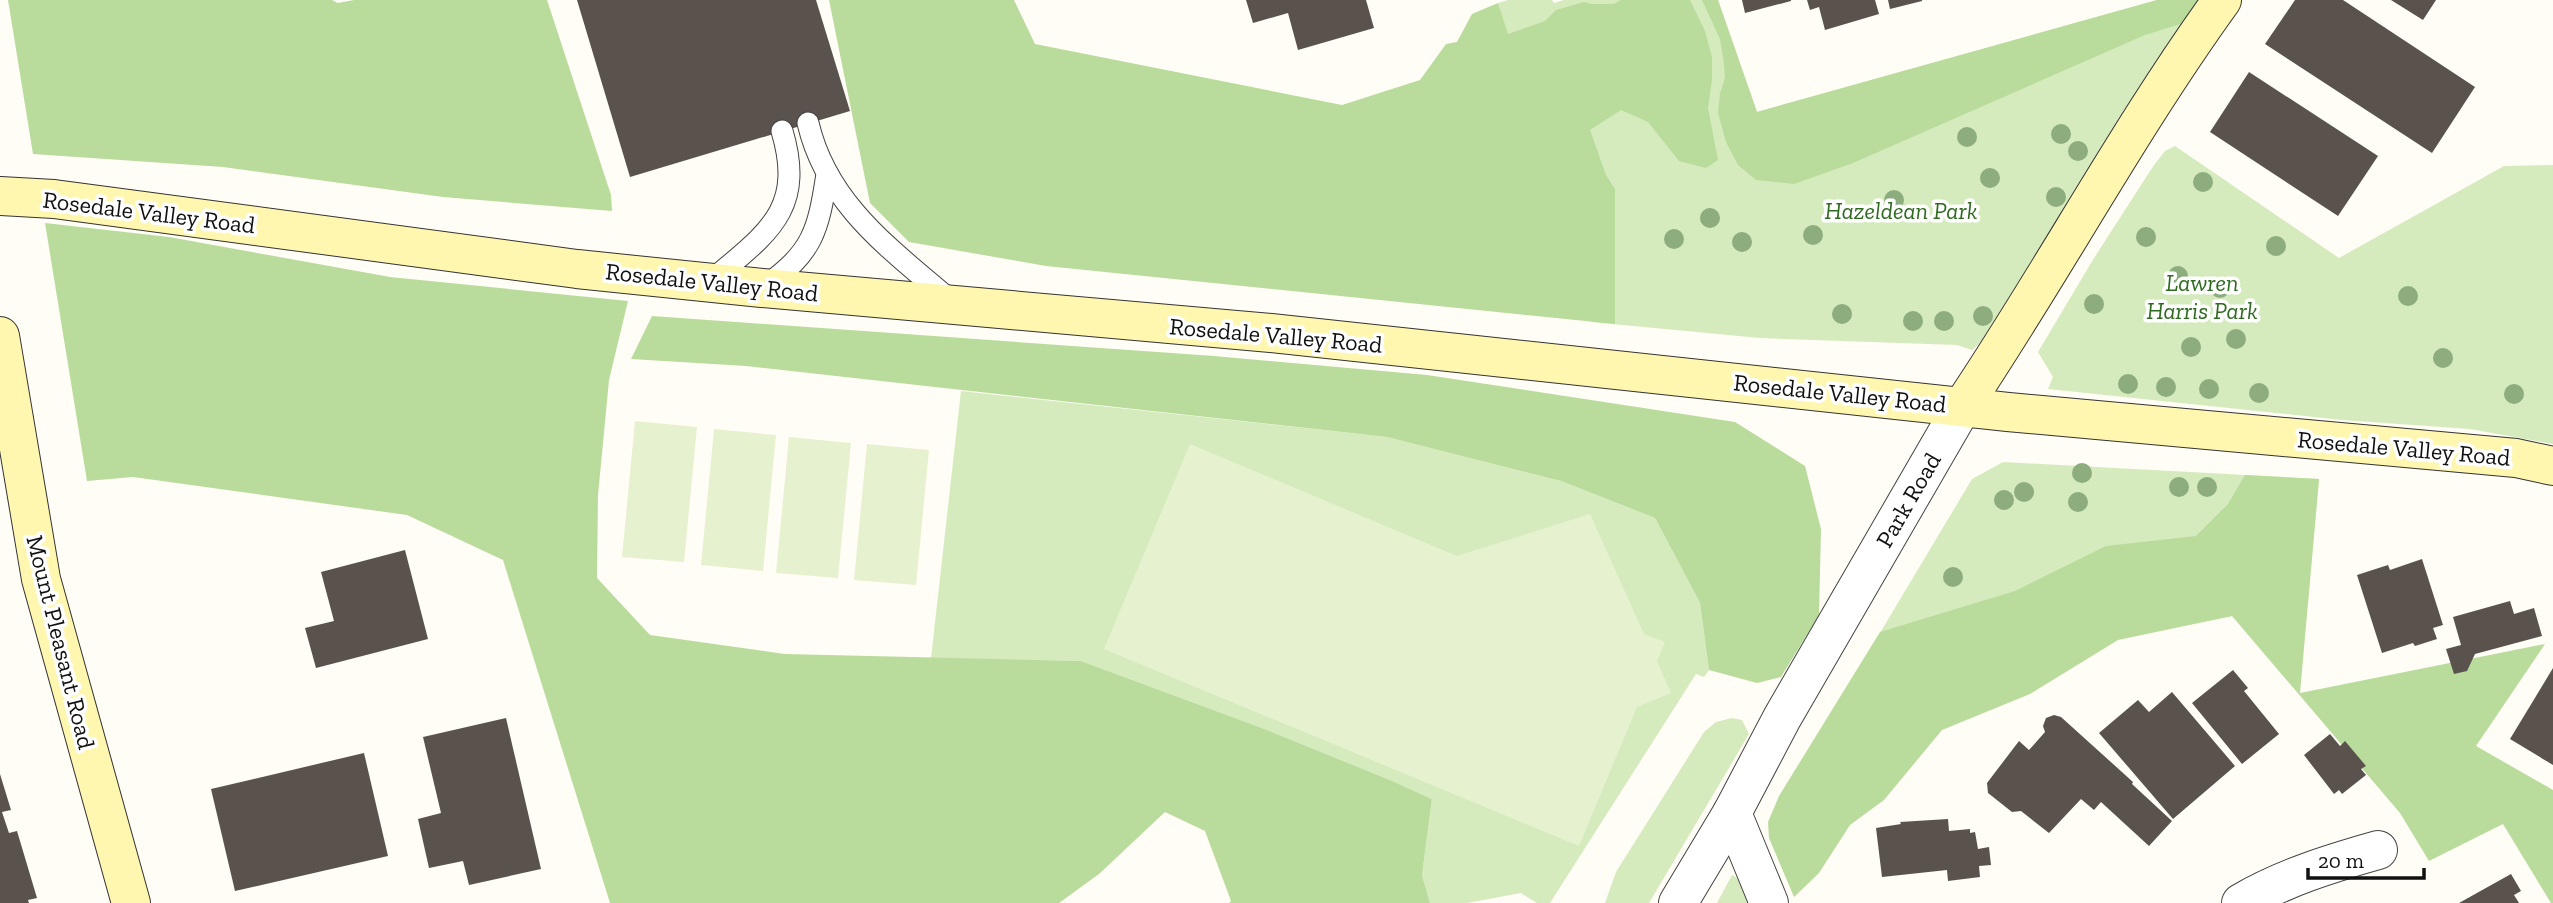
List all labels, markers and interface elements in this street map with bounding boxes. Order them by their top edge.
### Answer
street label: Rosedale Valley Road [41,185,257,239]
park label: Hazeldean Park [1825,196,1978,225]
street label: Rosedale Valley Road [604,256,820,308]
park label: Lawren Harris Park [2146,268,2258,325]
street label: Rosedale Valley Road [1168,311,1384,359]
street label: Rosedale Valley Road [1732,367,1948,419]
street label: Rosedale Valley Road [2296,424,2512,472]
street label: Park Road [1869,447,1947,553]
street label: Mount Pleasant Road [20,532,102,752]
scale bar [2308,836,2424,880]
text: 20 m [2318,848,2364,873]

